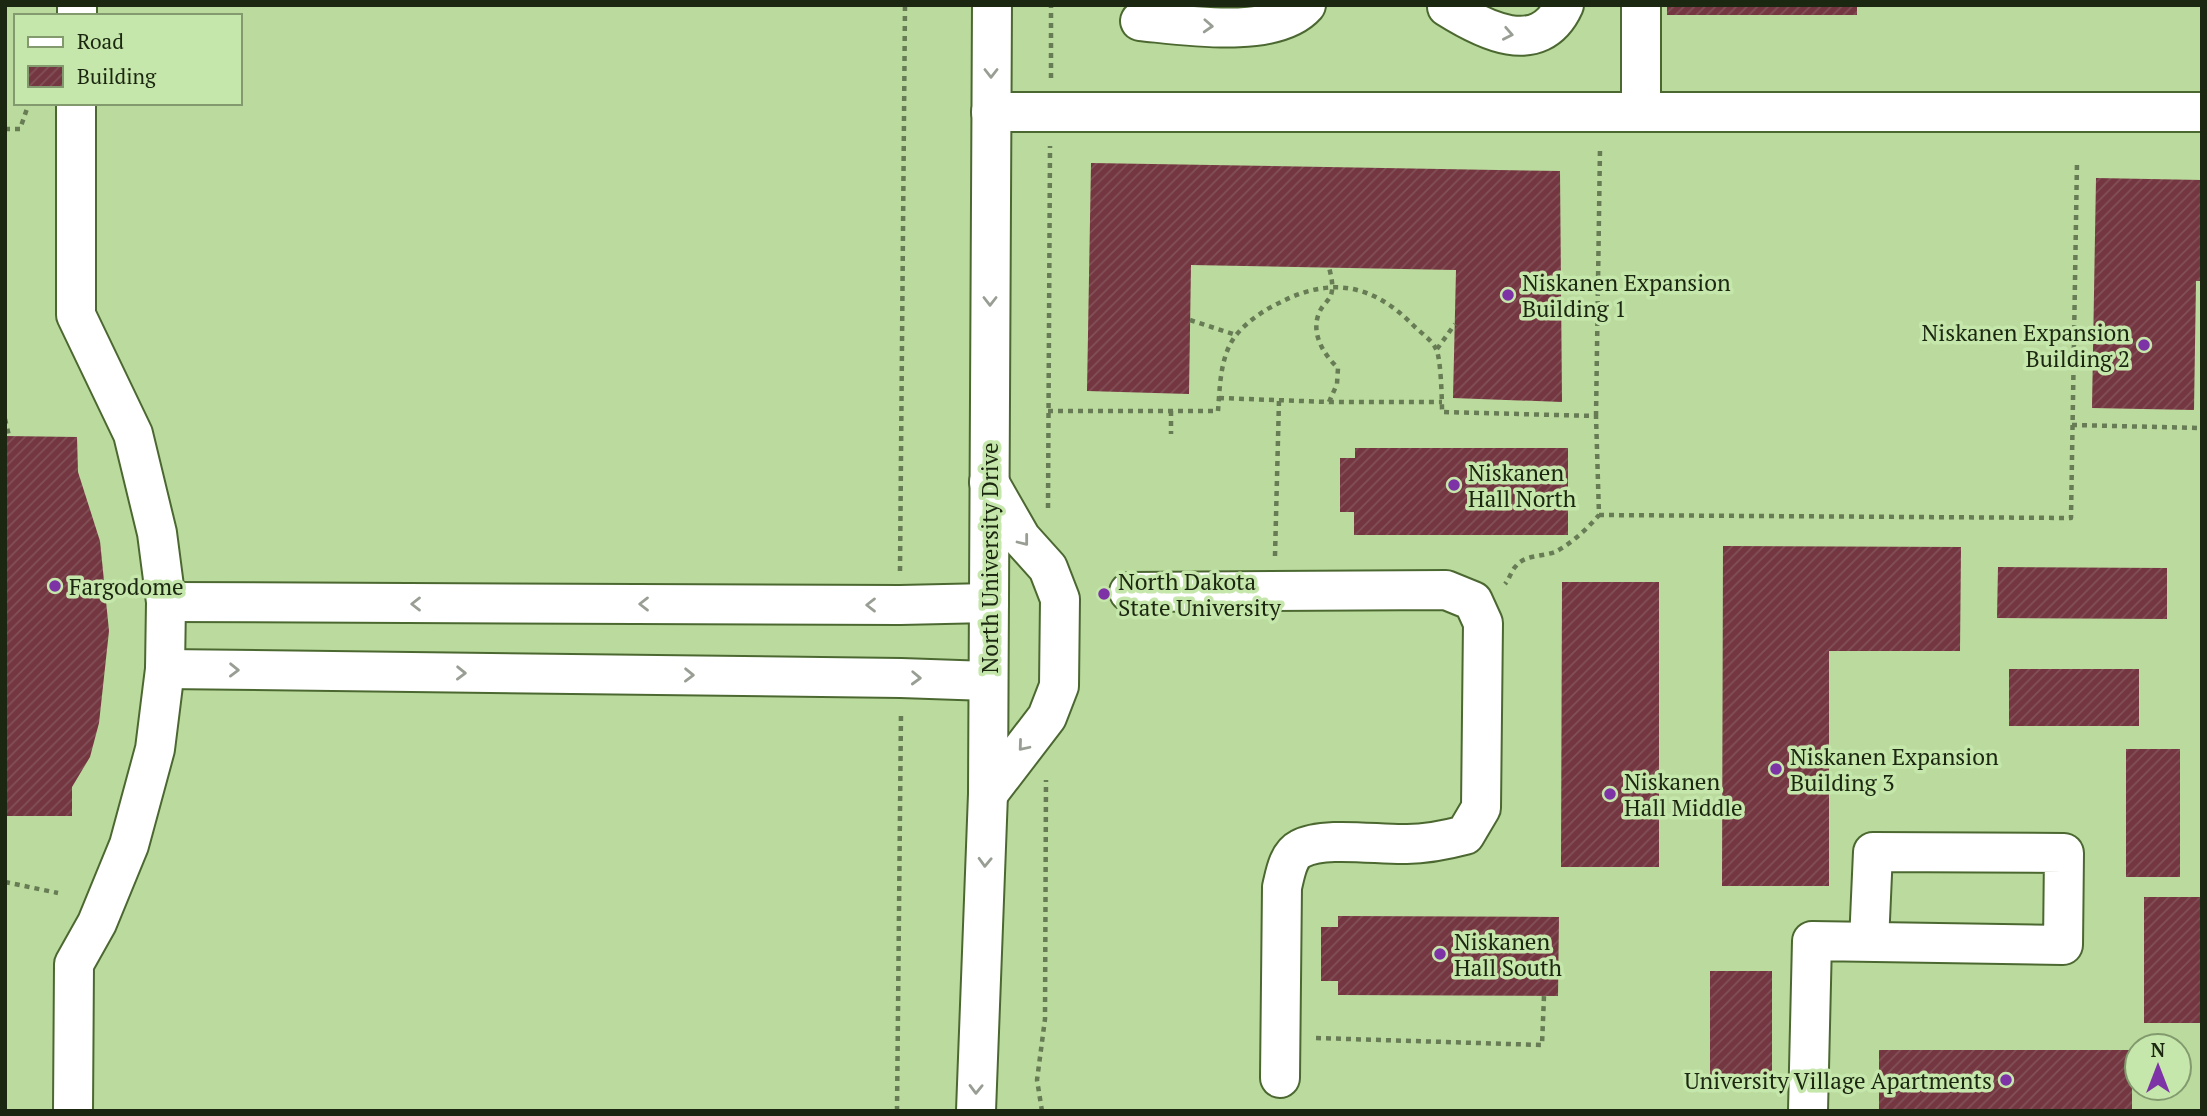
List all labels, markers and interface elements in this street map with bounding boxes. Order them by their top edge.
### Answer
legend [14,14,242,105]
one-way arrow [1203,19,1214,34]
one-way arrow [1502,26,1514,41]
text: Road [77,27,124,55]
text: Building [77,62,157,90]
one-way arrow [983,69,999,79]
place label: Niskanen Expansion Building 1 [1522,267,1731,324]
marker: Niskanen Expansion Building 1 [1500,287,1516,303]
one-way arrow [982,296,998,307]
place label: Niskanen Expansion Building 2 [1921,317,2130,374]
marker: Niskanen Expansion Building 2 [2136,337,2152,353]
street label: North University Drive [974,442,1005,674]
place label: Niskanen Hall North [1468,457,1577,514]
marker: Niskanen Hall North [1446,477,1462,493]
one-way arrow [1016,533,1029,545]
place label: North Dakota State University [1118,566,1281,623]
place label: Fargodome [69,571,184,602]
marker: Fargodome [47,578,63,594]
marker: North Dakota State University [1096,586,1112,602]
one-way arrow [411,596,421,612]
one-way arrow [638,596,649,612]
one-way arrow [866,597,876,613]
one-way arrow [229,662,239,678]
one-way arrow [456,665,467,681]
one-way arrow [683,668,694,683]
one-way arrow [911,671,922,686]
one-way arrow [1019,738,1031,751]
place label: Niskanen Expansion Building 3 [1790,741,1999,798]
marker: Niskanen Expansion Building 3 [1768,761,1784,777]
place label: Niskanen Hall Middle [1624,766,1743,823]
marker: Niskanen Hall Middle [1602,786,1618,802]
one-way arrow [977,857,992,868]
place label: Niskanen Hall South [1454,926,1563,983]
marker: Niskanen Hall South [1432,946,1448,962]
north arrow [2123,1032,2193,1102]
text: N [2151,1037,2166,1062]
place label: University Village Apartments [1684,1065,1992,1096]
marker: University Village Apartments [1998,1072,2014,1088]
one-way arrow [968,1085,984,1095]

